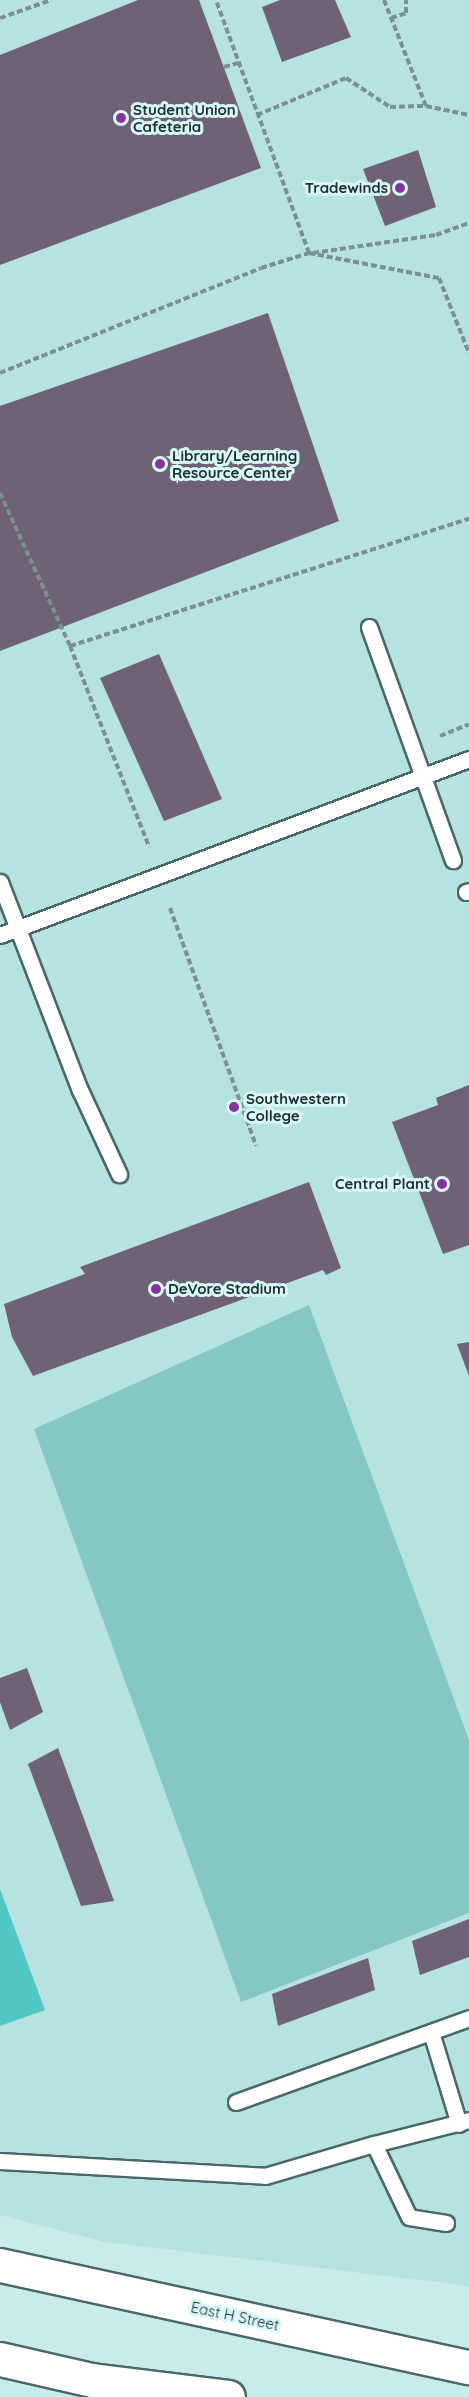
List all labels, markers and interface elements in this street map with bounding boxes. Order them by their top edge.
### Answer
place label: Student Union Cafeteria [133,100,236,135]
marker: Student Union Cafeteria [114,111,128,125]
place label: Tradewinds [305,179,388,197]
marker: Tradewinds [393,181,407,195]
place label: Library/Learning Resource Center [172,446,297,481]
marker: Library/Learning Resource Center [153,457,167,471]
place label: Southwestern College [246,1089,346,1124]
marker: Southwestern College [227,1100,241,1114]
place label: Central Plant [335,1175,430,1193]
marker: Central Plant [435,1177,449,1191]
place label: DeVore Stadium [168,1280,286,1298]
marker: DeVore Stadium [149,1282,163,1296]
street label: East H Street [189,2298,281,2334]

